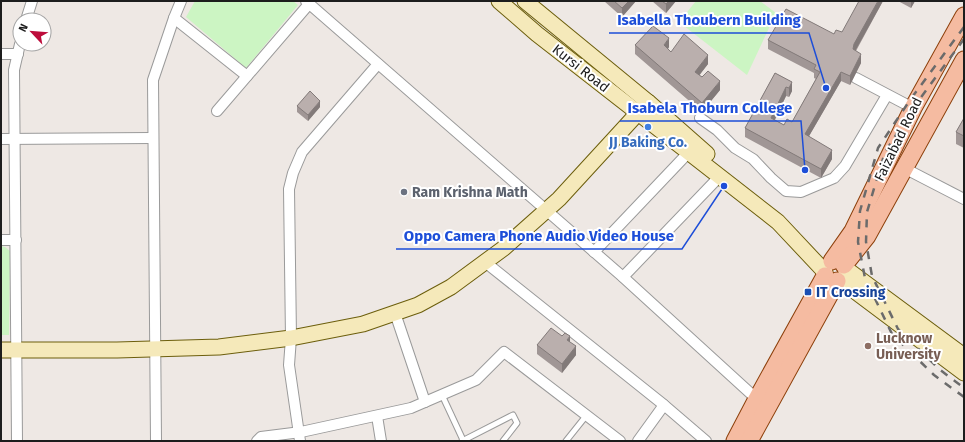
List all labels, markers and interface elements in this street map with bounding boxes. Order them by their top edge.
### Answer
callout: Isabella Thoubern Building [609,6,809,33]
text: Isabella Thoubern Building [617,11,802,29]
north arrow [12,12,52,52]
text: N [16,22,31,34]
street label: Kursi Road [549,41,613,96]
callout: Isabela Thoburn College [620,94,801,121]
street label: Faizabad Road [871,94,926,184]
text: Isabela Thoburn College [628,99,792,117]
marker: JJ Baking Co. [643,122,653,132]
place label: JJ Baking Co. [608,134,687,151]
place label: Ram Krishna Math [412,184,528,201]
marker: Ram Krishna Math [399,187,409,197]
callout: Oppo Camera Phone Audio Video House [396,222,682,249]
text: Oppo Camera Phone Audio Video House [404,227,674,245]
place label: IT Crossing [816,284,886,301]
marker: IT Crossing [803,287,813,297]
place label: Lucknow University [876,330,941,363]
marker: Lucknow University [863,341,873,351]

